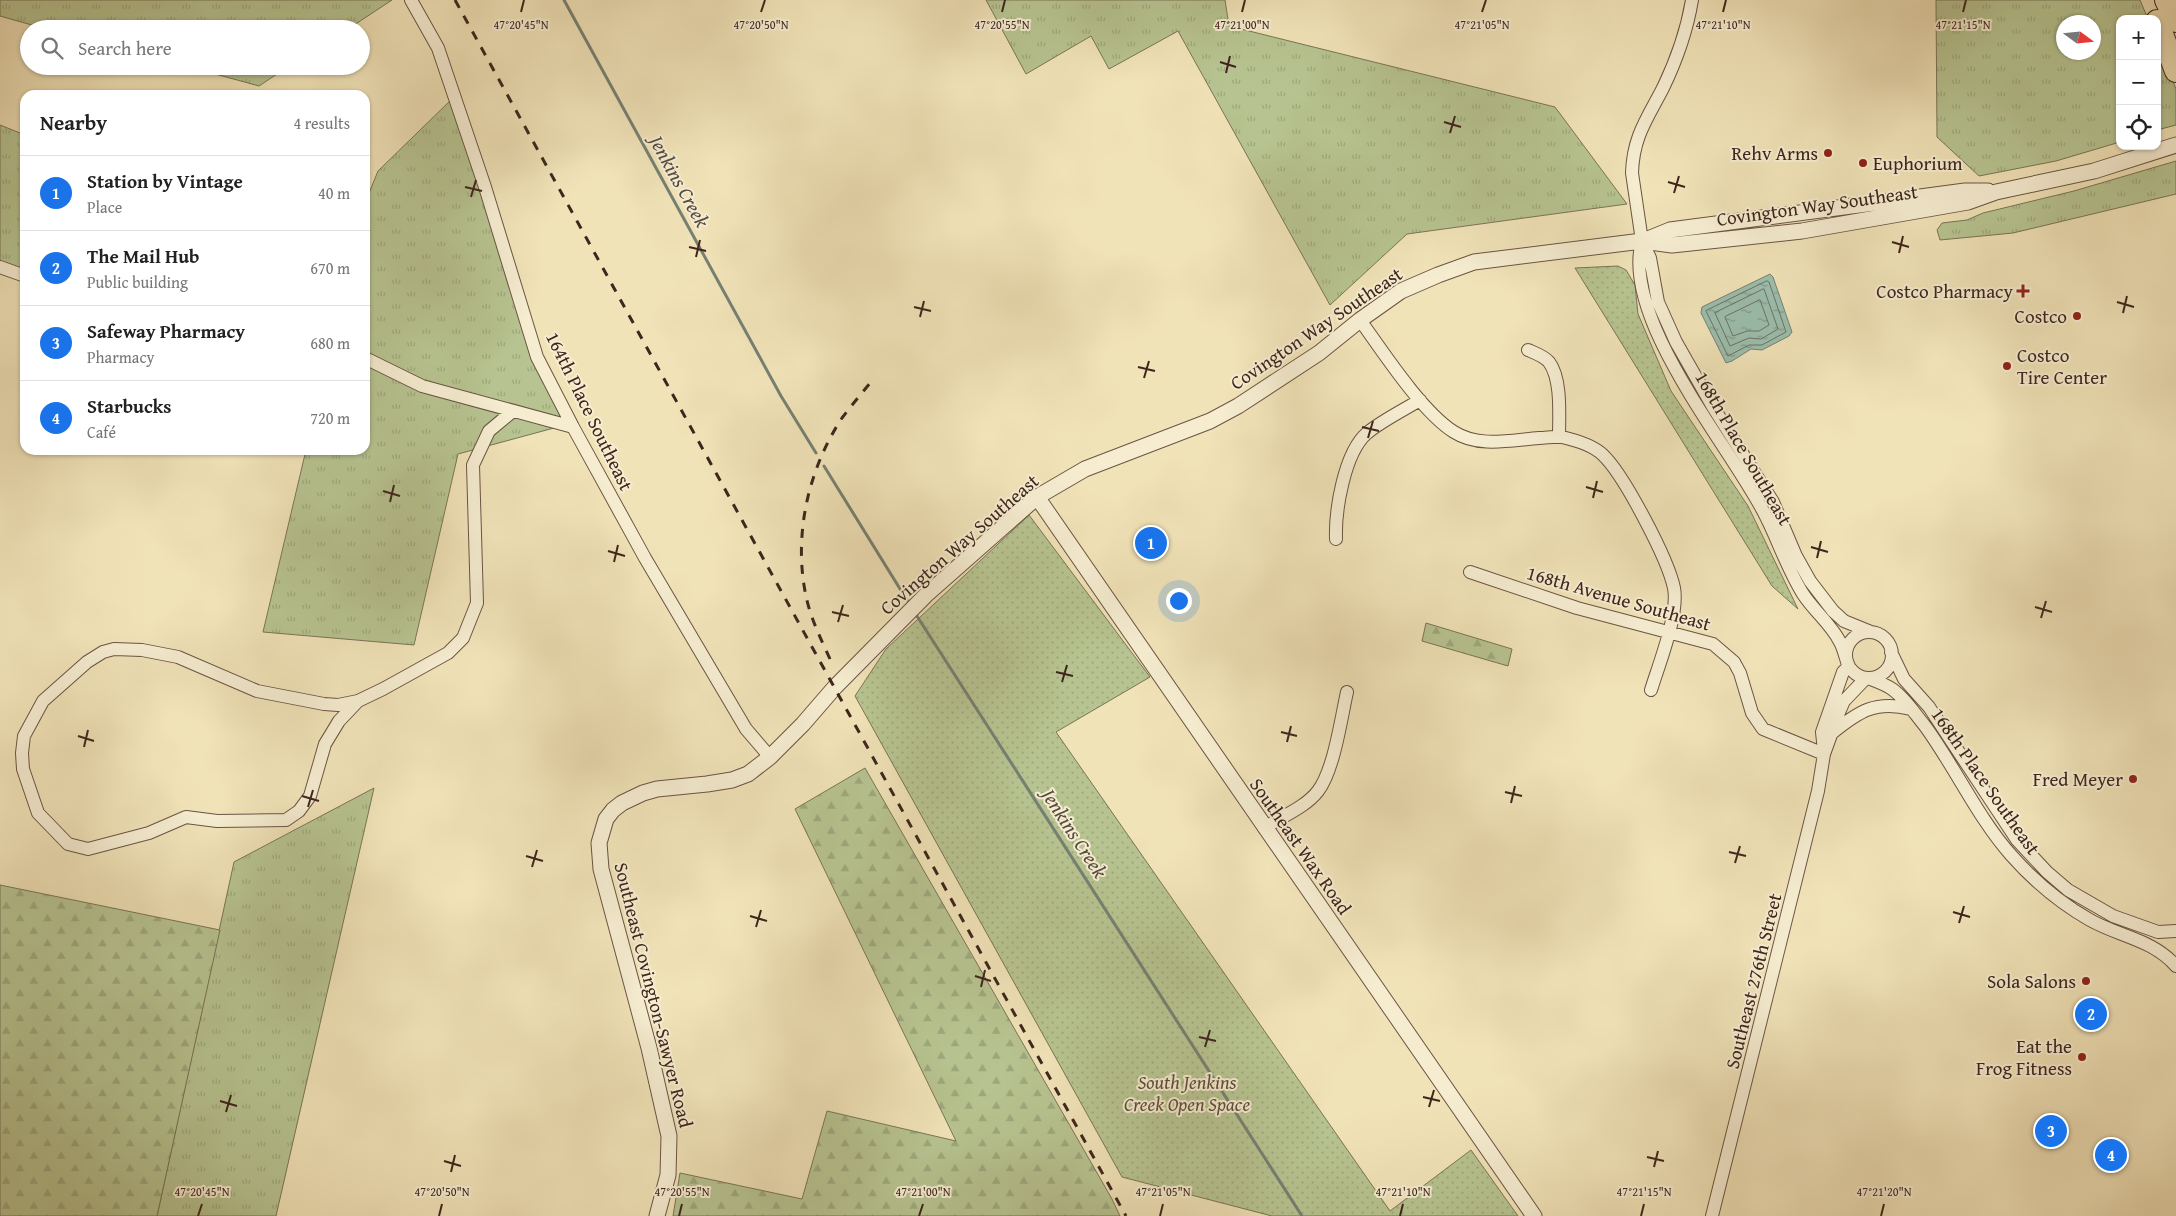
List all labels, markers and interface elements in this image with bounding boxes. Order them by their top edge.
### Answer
north arrow [2056,15,2101,60]
map controls [2116,15,2161,150]
button: + [2116,15,2161,60]
text: 47°20'45"N [493,16,549,33]
text: 47°20'50"N [733,16,789,33]
text: 47°20'55"N [974,16,1030,33]
text: 47°21'00"N [1214,16,1270,33]
text: 47°21'05"N [1454,16,1510,33]
text: 47°21'10"N [1695,16,1751,33]
text: 47°21'15"N [1935,16,1991,33]
search box [20,20,370,75]
icon: search [38,34,66,62]
text: Search here [78,34,172,62]
button: − [2116,60,2161,105]
button: locate [2116,105,2161,150]
text: Nearby [40,107,107,138]
text: 4 results [293,111,350,135]
water label: Jenkins Creek [641,127,718,233]
place label: Rehv Arms [1731,139,1818,167]
marker: Rehv Arms [1822,147,1834,159]
place label: Euphorium [1873,149,1963,177]
marker: Euphorium [1857,157,1869,169]
text: Station by Vintage [87,167,243,195]
street label: Covington Way Southeast [1715,177,1920,233]
text: 1 [52,181,60,205]
text: 40 m [318,181,350,205]
text: Place [87,195,122,219]
text: The Mail Hub [87,242,199,270]
text: 2 [52,256,60,280]
text: 670 m [310,256,350,280]
street label: Covington Way Southeast [1224,260,1408,396]
text: Public building [87,270,188,294]
place label: Costco Pharmacy [1876,277,2014,305]
marker: Costco Pharmacy [2017,285,2029,297]
place label: Costco [2015,302,2067,330]
marker: Costco [2071,310,2083,322]
text: Safeway Pharmacy [87,317,245,345]
street label: 164th Place Southeast [539,327,641,496]
text: 3 [52,331,60,355]
text: 680 m [310,331,350,355]
place label: Costco Tire Center [2017,341,2107,391]
text: Pharmacy [87,345,154,369]
marker: Costco Tire Center [2001,360,2013,372]
street label: 168th Place Southeast [1688,366,1800,531]
text: Starbucks [87,392,171,420]
text: 4 [52,406,60,430]
text: 720 m [310,406,350,430]
text: Café [87,420,116,444]
street label: Covington Way Southeast [873,467,1045,621]
pin: 1 [1135,524,1167,562]
street label: 168th Avenue Southeast [1524,558,1715,638]
your location [1166,588,1192,614]
street label: 168th Place Southeast [1925,702,2047,860]
place label: Fred Meyer [2033,765,2123,793]
street label: Southeast Wax Road [1243,772,1359,921]
marker: Fred Meyer [2127,773,2139,785]
water label: Jenkins Creek [1034,780,1115,884]
street label: Southeast Covington-Sawyer Road [607,859,701,1131]
street label: Southeast 276th Street [1718,890,1788,1072]
place label: Sola Salons [1987,967,2076,995]
marker: Sola Salons [2080,975,2092,987]
pin: 2 [2075,995,2107,1033]
place label: Eat the Frog Fitness [1976,1032,2072,1082]
marker: Eat the Frog Fitness [2076,1051,2088,1063]
park label: South Jenkins Creek Open Space [1124,1068,1250,1118]
pin: 3 [2035,1112,2067,1150]
pin: 4 [2095,1136,2127,1174]
text: 47°20'45"N [174,1183,230,1200]
text: 47°20'50"N [414,1183,470,1200]
text: 47°20'55"N [654,1183,710,1200]
text: 47°21'00"N [895,1183,951,1200]
text: 47°21'05"N [1135,1183,1191,1200]
text: 47°21'10"N [1375,1183,1431,1200]
text: 47°21'15"N [1616,1183,1672,1200]
text: 47°21'20"N [1856,1183,1912,1200]

